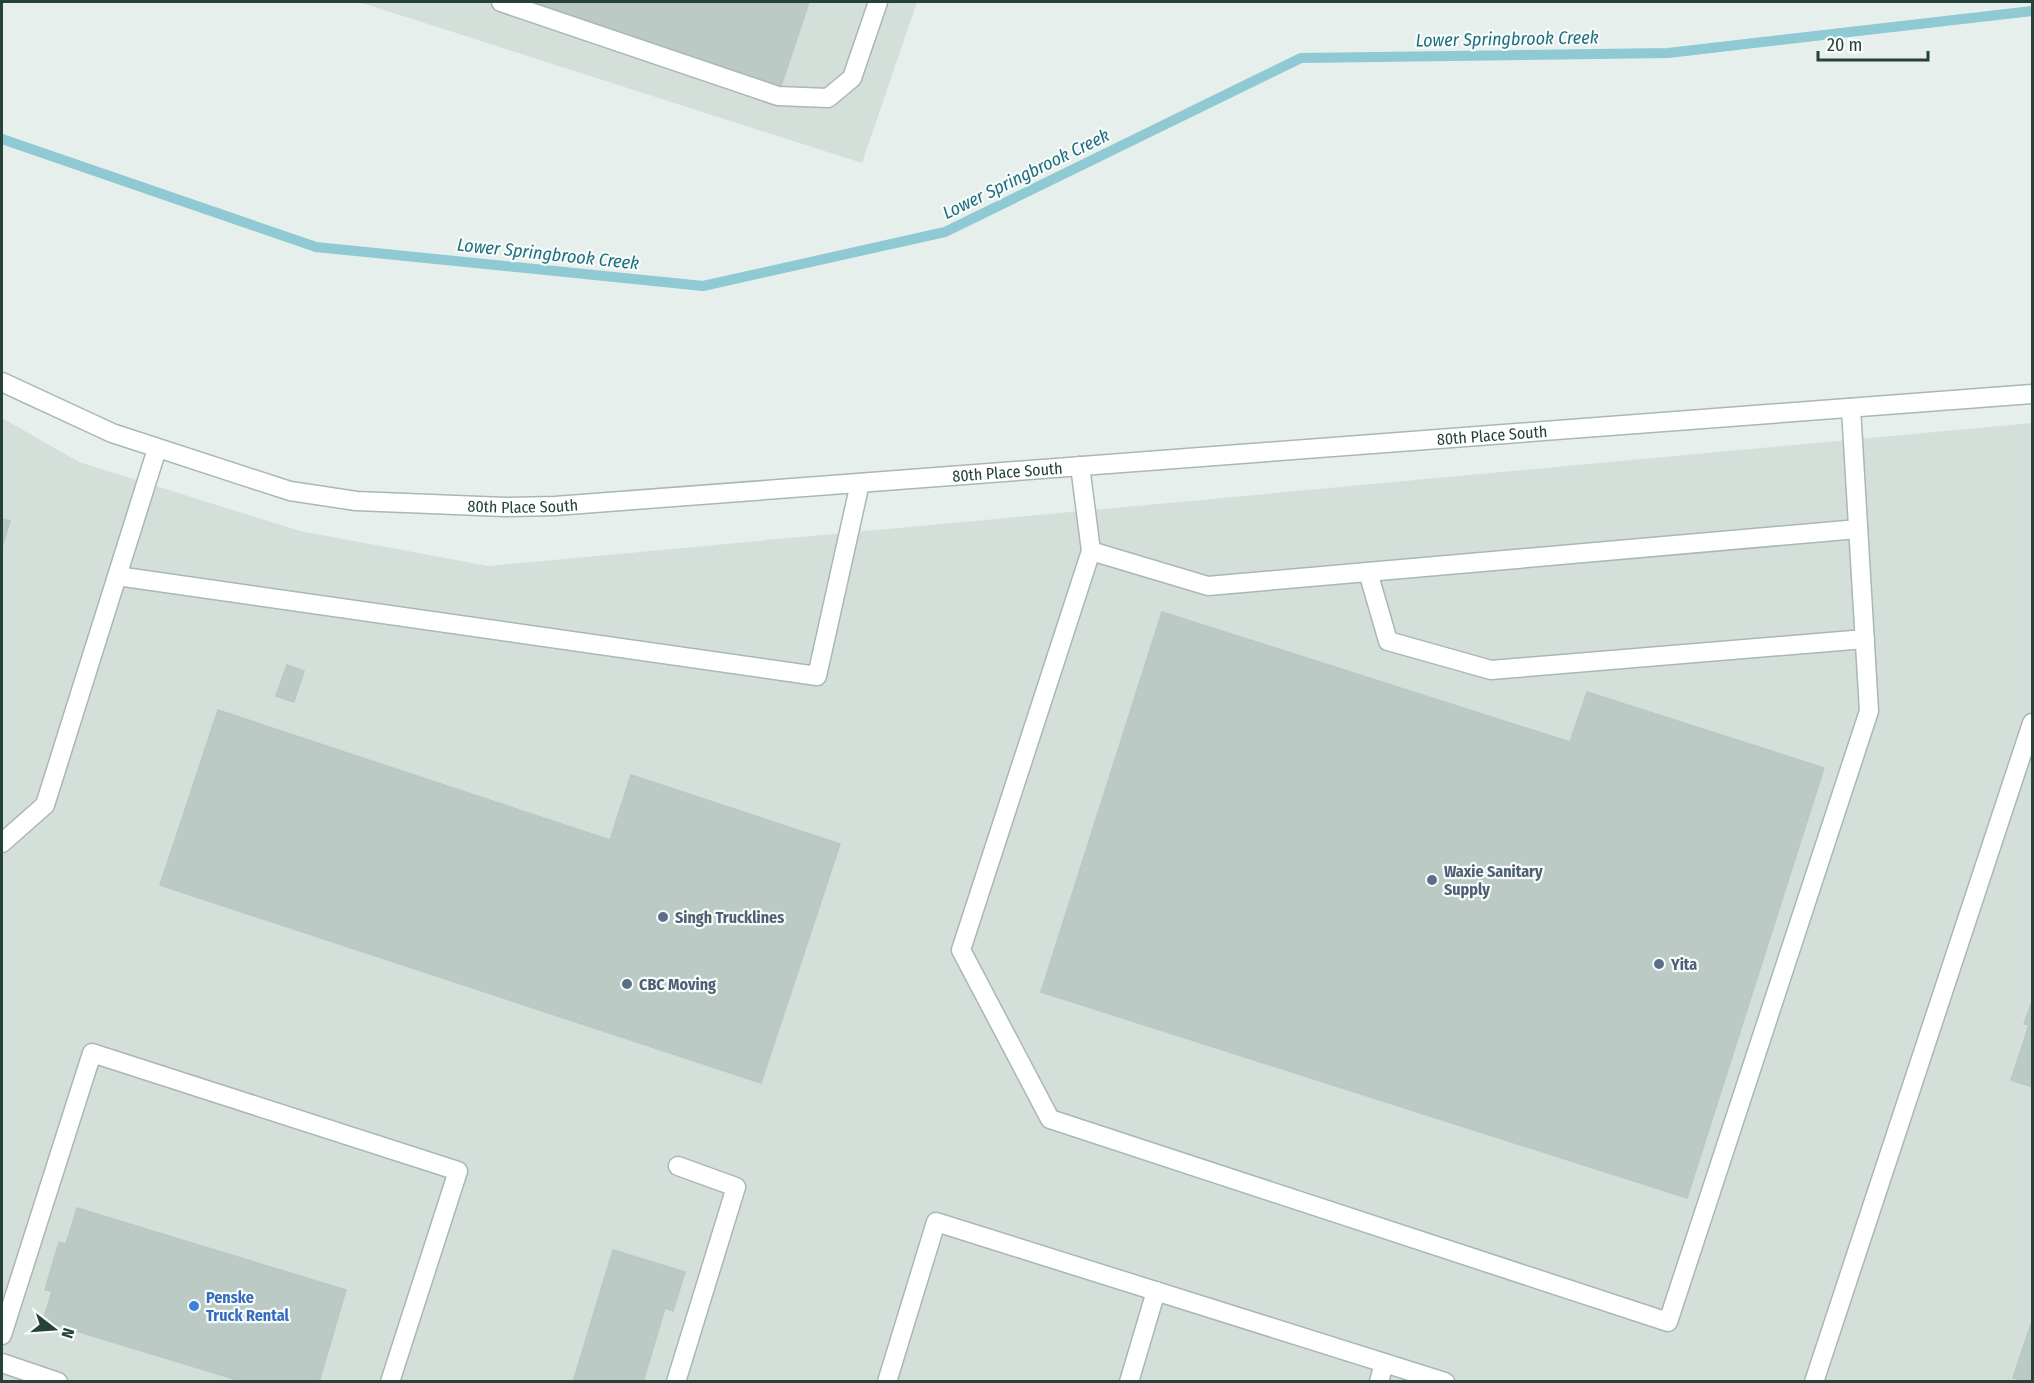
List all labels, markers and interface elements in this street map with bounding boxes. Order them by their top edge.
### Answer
scale bar [1818,24,1928,62]
water label: Lower Springbrook Creek [1415,26,1599,52]
text: 20 m [1827,34,1862,56]
water label: Lower Springbrook Creek [939,124,1113,224]
water label: Lower Springbrook Creek [456,233,640,275]
street label: 80th Place South [1436,422,1548,449]
street label: 80th Place South [952,459,1063,486]
street label: 80th Place South [467,495,579,517]
place label: Waxie Sanitary Supply [1444,862,1543,899]
marker: Waxie Sanitary Supply [1425,873,1439,887]
place label: Singh Trucklines [675,908,784,927]
marker: Singh Trucklines [656,910,670,924]
place label: Yita [1670,955,1697,974]
marker: Yita [1652,957,1666,971]
place label: CBC Moving [639,975,716,994]
marker: CBC Moving [620,977,634,991]
place label: Penske Truck Rental [206,1288,289,1325]
north arrow [24,1299,84,1359]
marker: Penske Truck Rental [187,1299,201,1313]
text: N [57,1326,78,1341]

